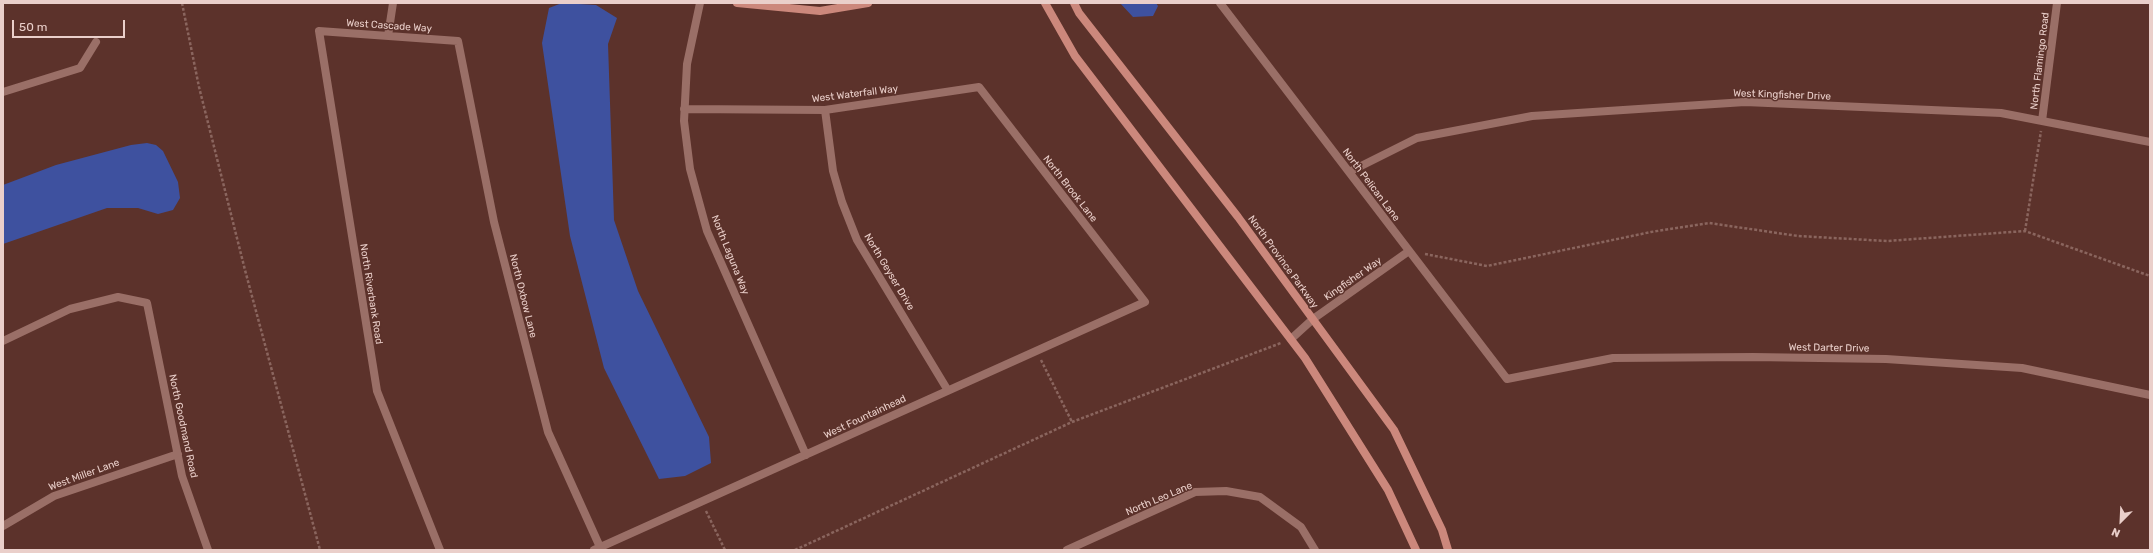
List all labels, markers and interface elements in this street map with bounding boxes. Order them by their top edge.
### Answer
scale bar [14,12,127,38]
street label: North Flamingo Road [2028,12,2052,110]
street label: West Cascade Way [346,17,432,35]
text: 50 m [19,20,47,34]
street label: West Waterfall Way [811,83,899,105]
street label: West Kingfisher Drive [1733,87,1831,103]
street label: North Pelican Lane [1340,146,1402,224]
street label: North Brook Lane [1040,153,1100,225]
street label: North Laguna Way [709,213,751,297]
street label: North Province Parkway [1245,213,1321,311]
street label: North Geyser Drive [861,231,917,313]
street label: North Riverbank Road [357,243,385,345]
street label: North Oxbow Lane [507,253,539,339]
street label: Kingfisher Way [1322,255,1384,303]
street label: West Darter Drive [1788,341,1870,355]
street label: North Goodmand Road [166,373,200,479]
street label: West Fountainhead [822,393,908,441]
street label: West Miller Lane [47,457,121,493]
street label: North Leo Lane [1124,480,1194,518]
north arrow [2101,501,2141,541]
text: N [2110,525,2122,540]

